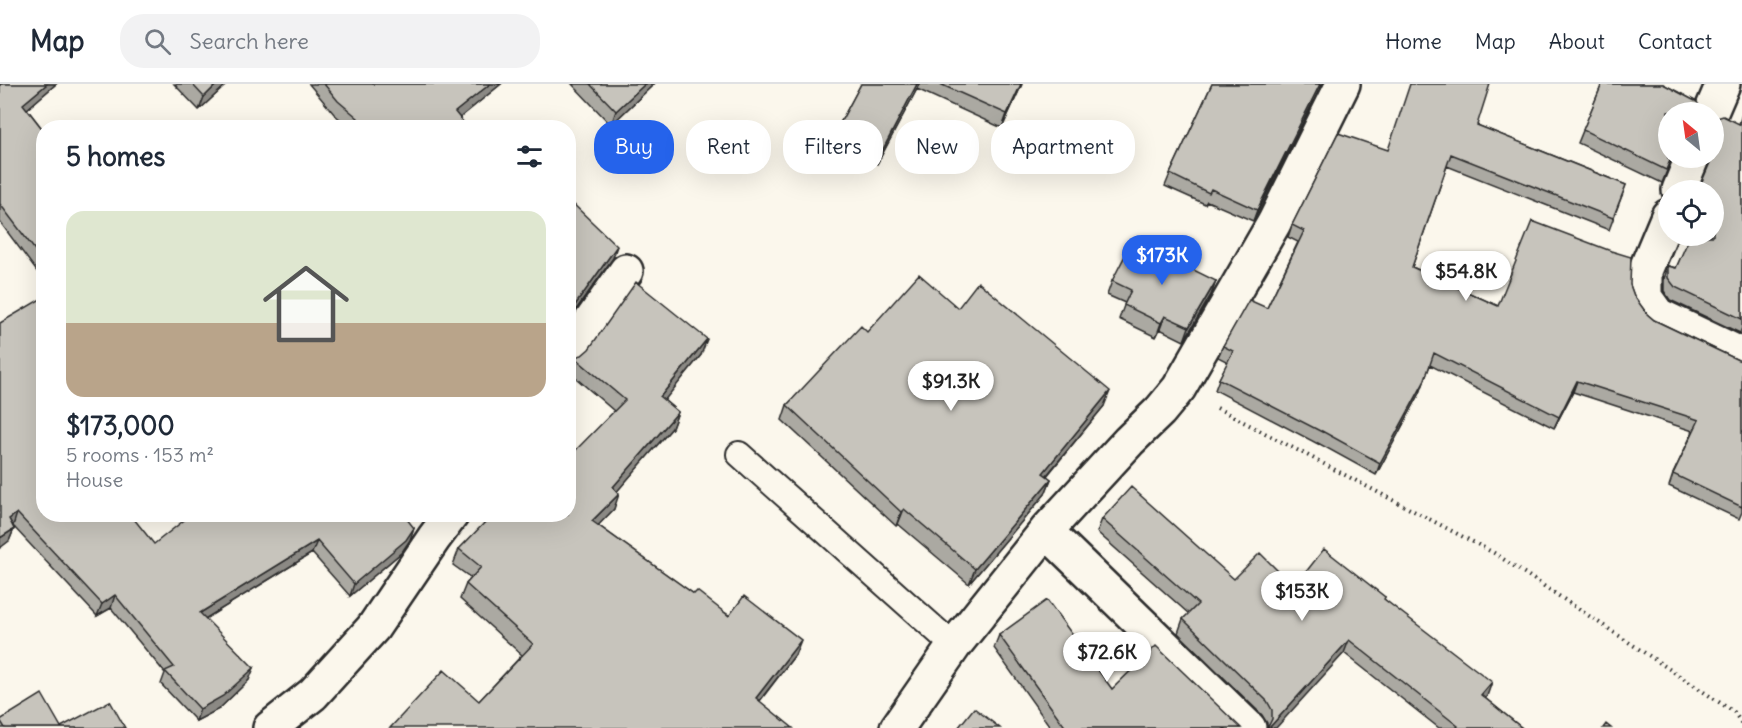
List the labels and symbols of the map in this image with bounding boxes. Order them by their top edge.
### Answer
north arrow [1658,102,1724,168]
pin: $173K [1120,235,1204,286]
pin: $54.8K [1417,251,1515,302]
pin: $91.3K [902,361,1000,412]
pin: $153K [1260,571,1344,622]
pin: $72.6K [1058,632,1156,683]

